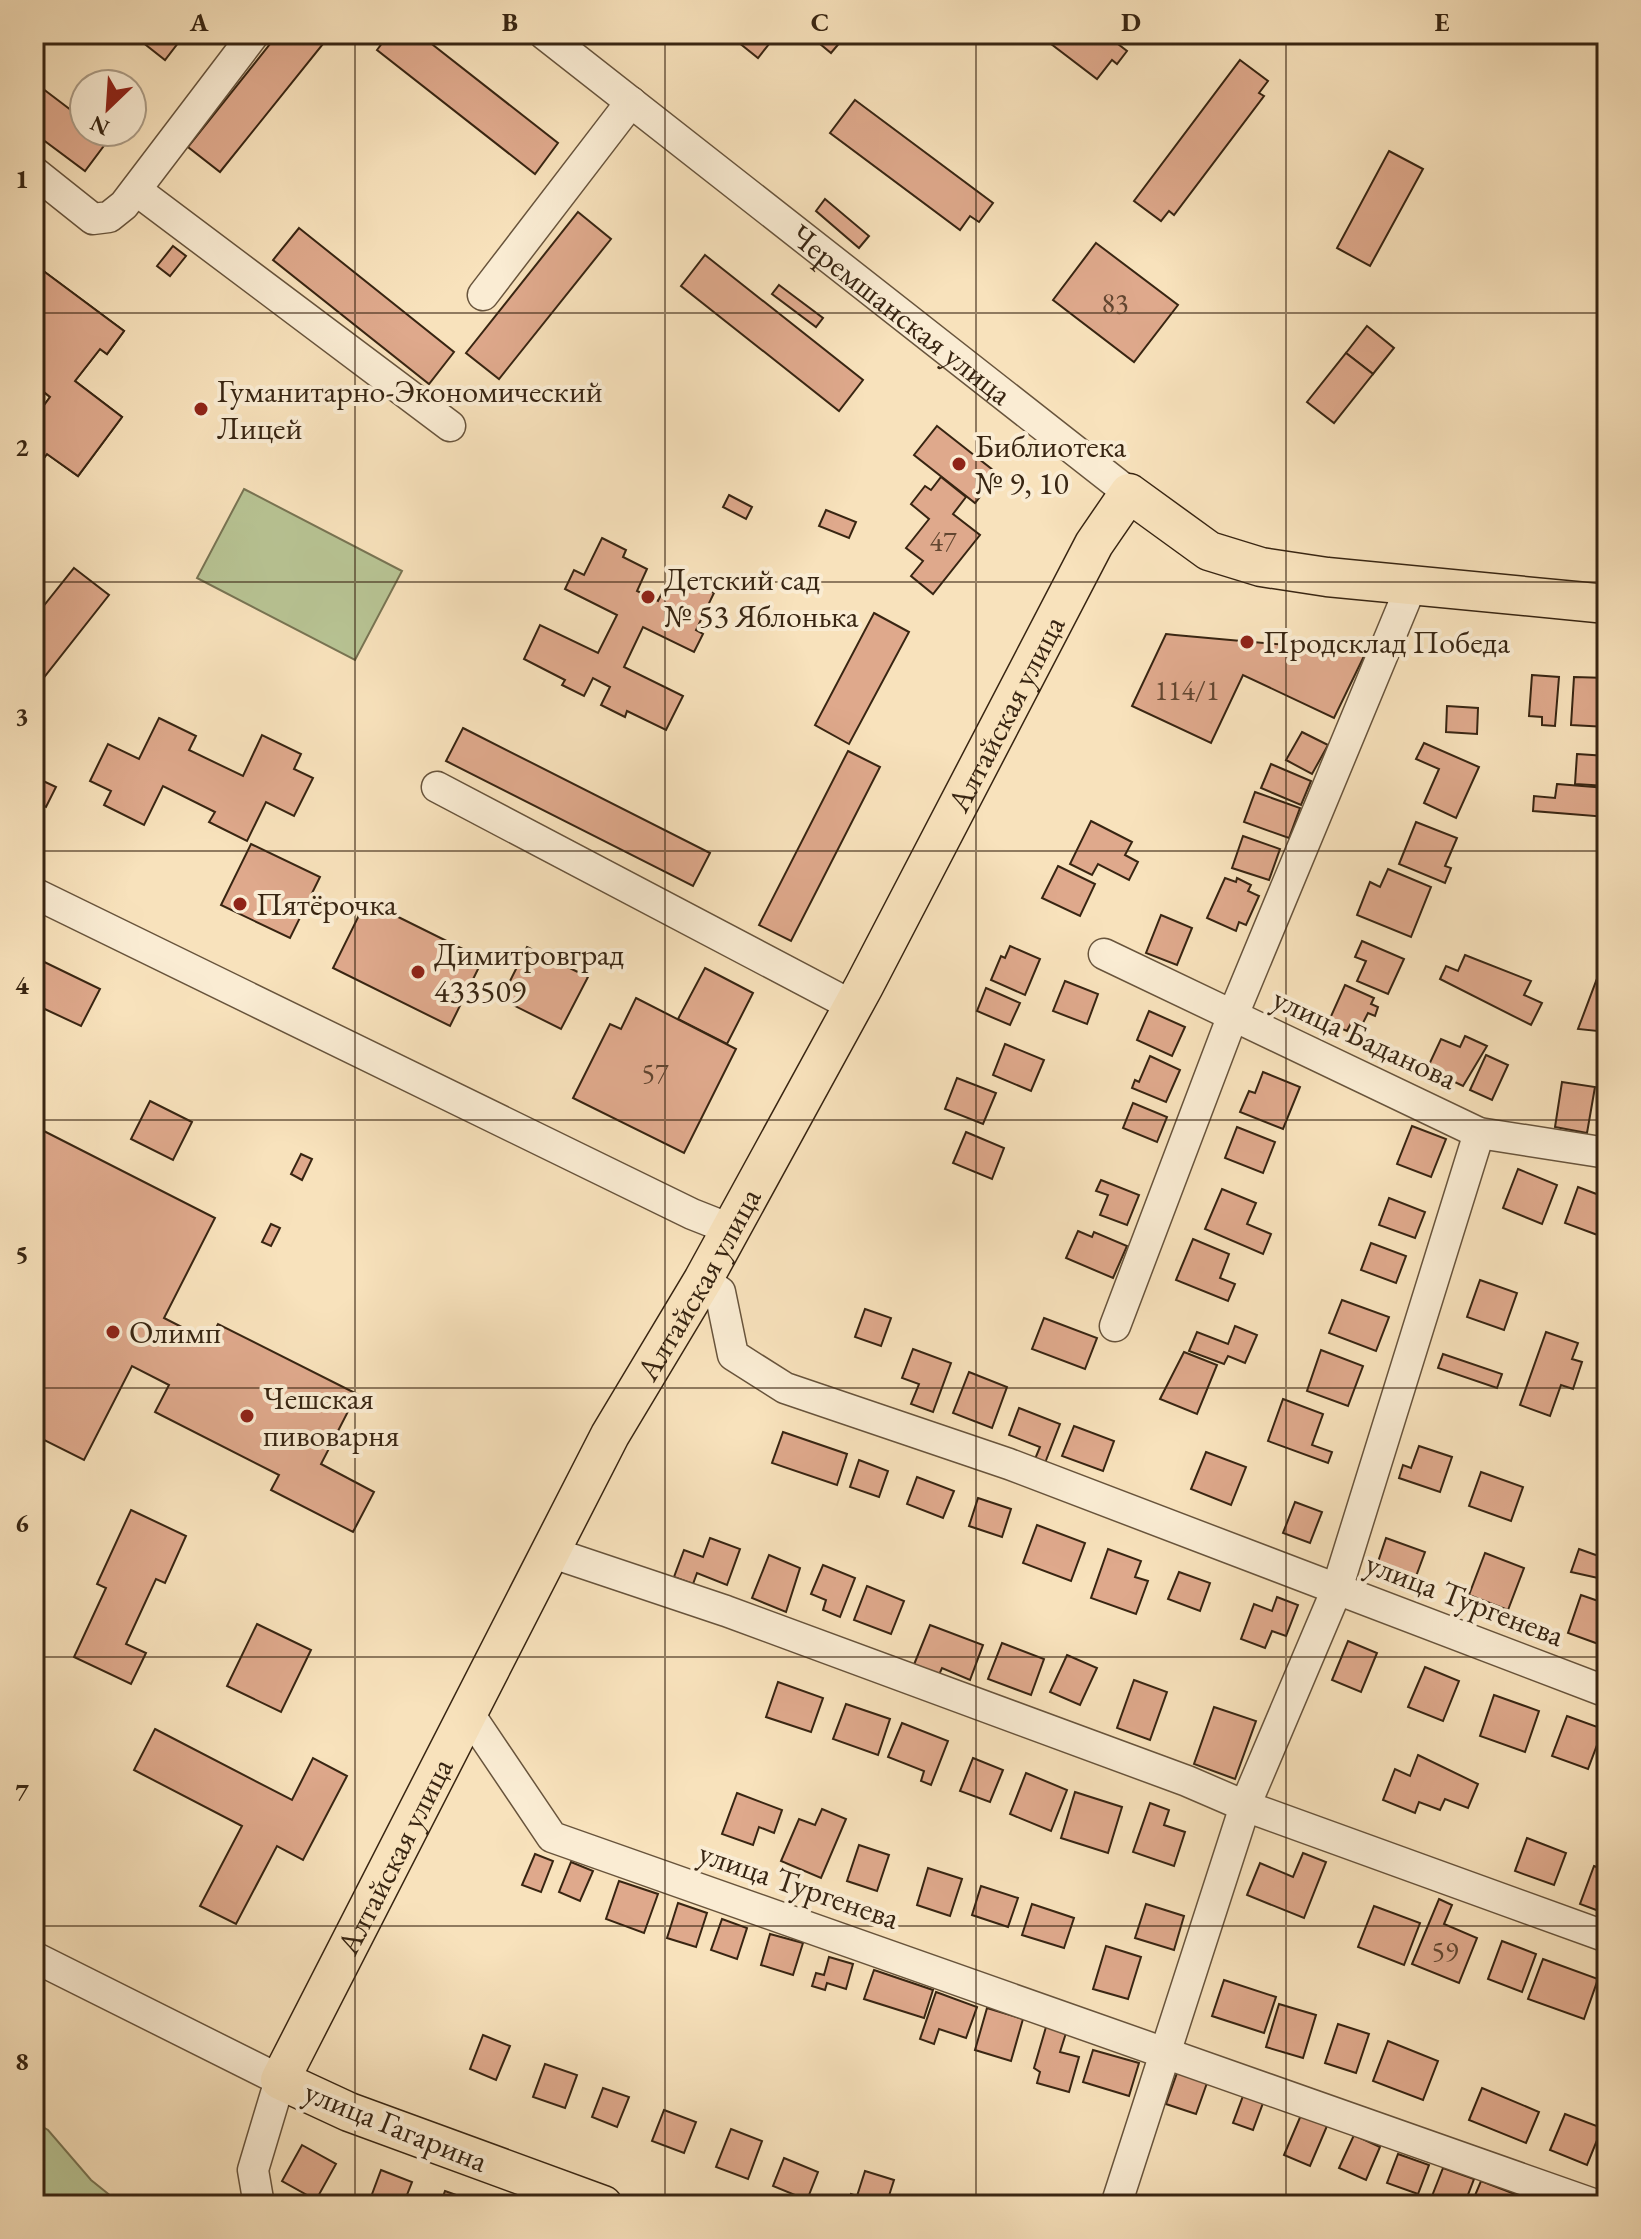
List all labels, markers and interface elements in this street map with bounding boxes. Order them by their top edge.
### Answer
text: A [189,5,209,39]
text: B [502,5,518,39]
text: C [811,5,829,39]
text: D [1121,5,1141,39]
text: E [1435,5,1450,39]
north arrow [68,68,148,148]
text: N [85,109,114,143]
text: 1 [15,162,29,196]
street label: Черемшанская улица [782,214,1021,414]
house number: 83 [1102,285,1128,321]
place label: Гуманитарно-Экономический Лицей [217,370,603,449]
marker: Гуманитарно-Экономический Лицей [192,400,210,418]
place label: Библиотека № 9, 10 [975,425,1127,504]
text: 2 [15,430,29,464]
marker: Библиотека № 9, 10 [950,455,968,473]
house number: 47 [930,523,957,559]
place label: Детский сад № 53 Яблонька [664,558,859,637]
marker: Детский сад № 53 Яблонька [639,588,657,606]
street label: Алтайская улица [937,608,1074,820]
place label: Продсклад Победа [1263,621,1510,663]
marker: Продсклад Победа [1238,633,1256,651]
house number: 114/1 [1155,672,1219,708]
text: 3 [15,699,29,733]
place label: Пятёрочка [256,883,397,925]
marker: Пятёрочка [231,895,249,913]
place label: Димитровград 433509 [434,933,625,1012]
marker: Димитровград 433509 [409,963,427,981]
text: 4 [15,968,29,1002]
street label: улица Баданова [1266,977,1464,1099]
house number: 57 [642,1055,669,1091]
street label: Алтайская улица [626,1180,771,1389]
text: 5 [15,1237,29,1271]
place label: Олимп [129,1311,221,1353]
marker: Олимп [104,1323,122,1341]
place label: Чешская пивоварня [263,1377,399,1456]
marker: Чешская пивоварня [238,1407,256,1425]
text: 6 [15,1506,29,1540]
street label: улица Тургенева [1360,1542,1570,1656]
street label: Алтайская улица [326,1750,463,1963]
text: 7 [15,1775,29,1809]
street label: улица Тургенева [693,1831,905,1939]
house number: 59 [1432,1933,1458,1969]
text: 8 [15,2044,29,2078]
street label: улица Гагарина [298,2070,494,2182]

